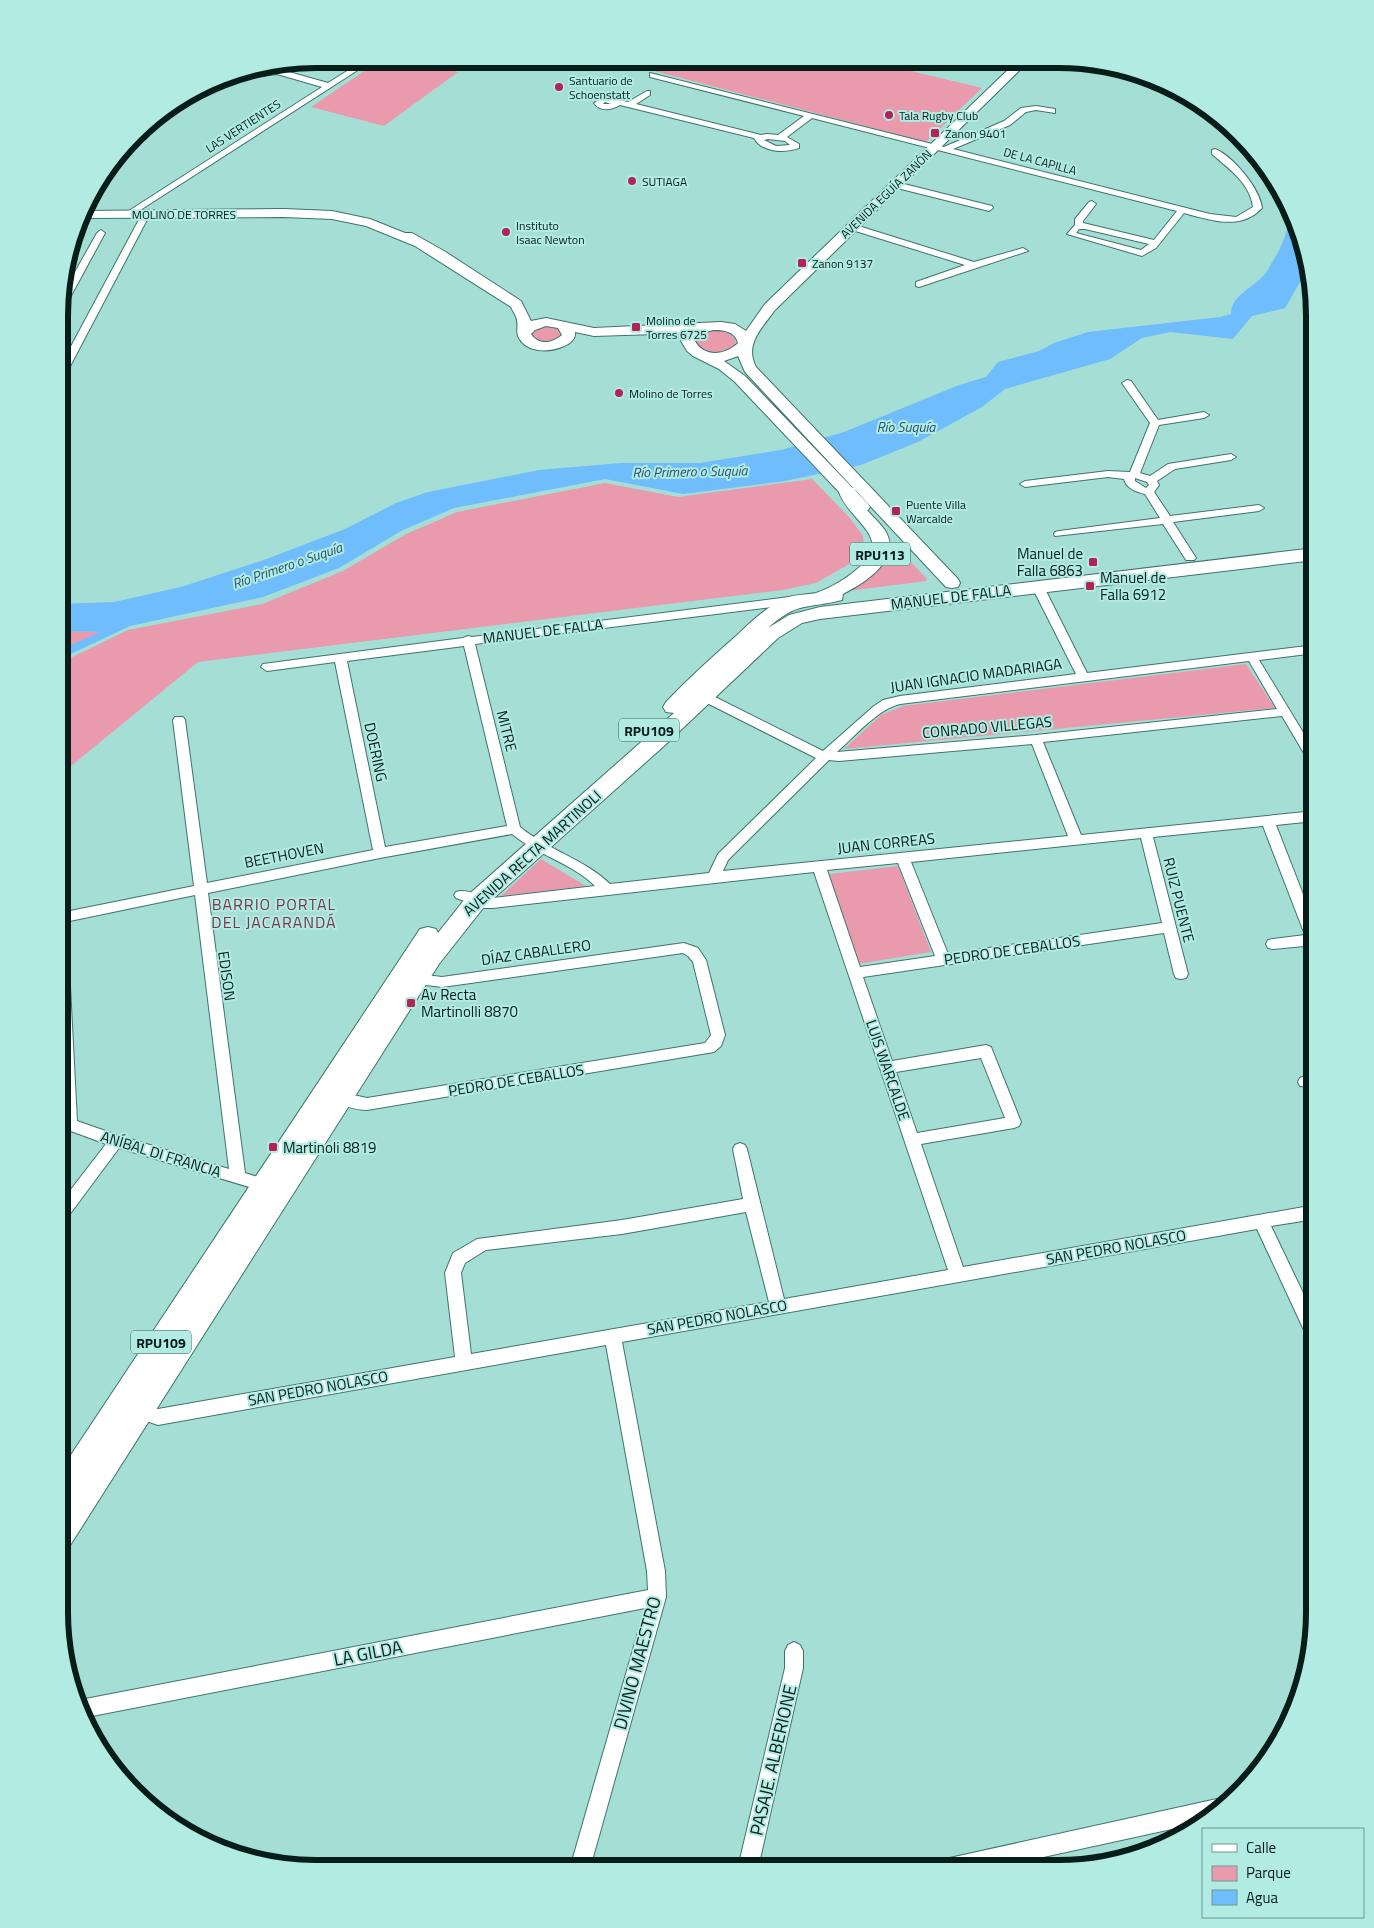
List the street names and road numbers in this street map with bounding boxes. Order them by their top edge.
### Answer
street label: LAS VERTIENTES [202,95,284,157]
street label: DE LA CAPILLA [1001,142,1079,180]
street label: AVENIDA EGUÍA ZANÓN [836,145,936,243]
street label: MOLINO DE TORRES [132,205,236,224]
road number: RPU113 [850,542,910,566]
street label: MANUEL DE FALLA [890,578,1013,616]
street label: MANUEL DE FALLA [482,612,605,650]
street label: JUAN IGNACIO MADARIAGA [889,652,1063,698]
street label: MITRE [491,708,523,754]
street label: CONRADO VILLEGAS [921,710,1053,744]
road number: RPU109 [619,718,679,742]
street label: DOERING [358,720,394,784]
street label: AVENIDA RECTA MARTINOLI [458,784,606,922]
street label: JUAN CORREAS [836,826,936,860]
street label: BEETHOVEN [242,836,326,874]
street label: RUIZ PUENTE [1157,855,1201,945]
street label: PEDRO DE CEBALLOS [942,929,1082,971]
street label: DÍAZ CABALLERO [480,933,592,971]
street label: EDISON [212,950,242,1002]
street label: LUIS WARCALDE [860,1017,916,1123]
street label: PEDRO DE CEBALLOS [446,1058,586,1102]
street label: ANÍBAL DI FRANCIA [98,1125,224,1183]
street label: SAN PEDRO NOLASCO [1044,1223,1188,1271]
street label: SAN PEDRO NOLASCO [645,1293,789,1341]
road number: RPU109 [131,1330,191,1354]
street label: SAN PEDRO NOLASCO [246,1364,390,1412]
street label: DIVINO MAESTRO [606,1593,668,1733]
street label: LA GILDA [331,1633,405,1673]
street label: PASAJE. ALBERIONE [743,1682,803,1838]

